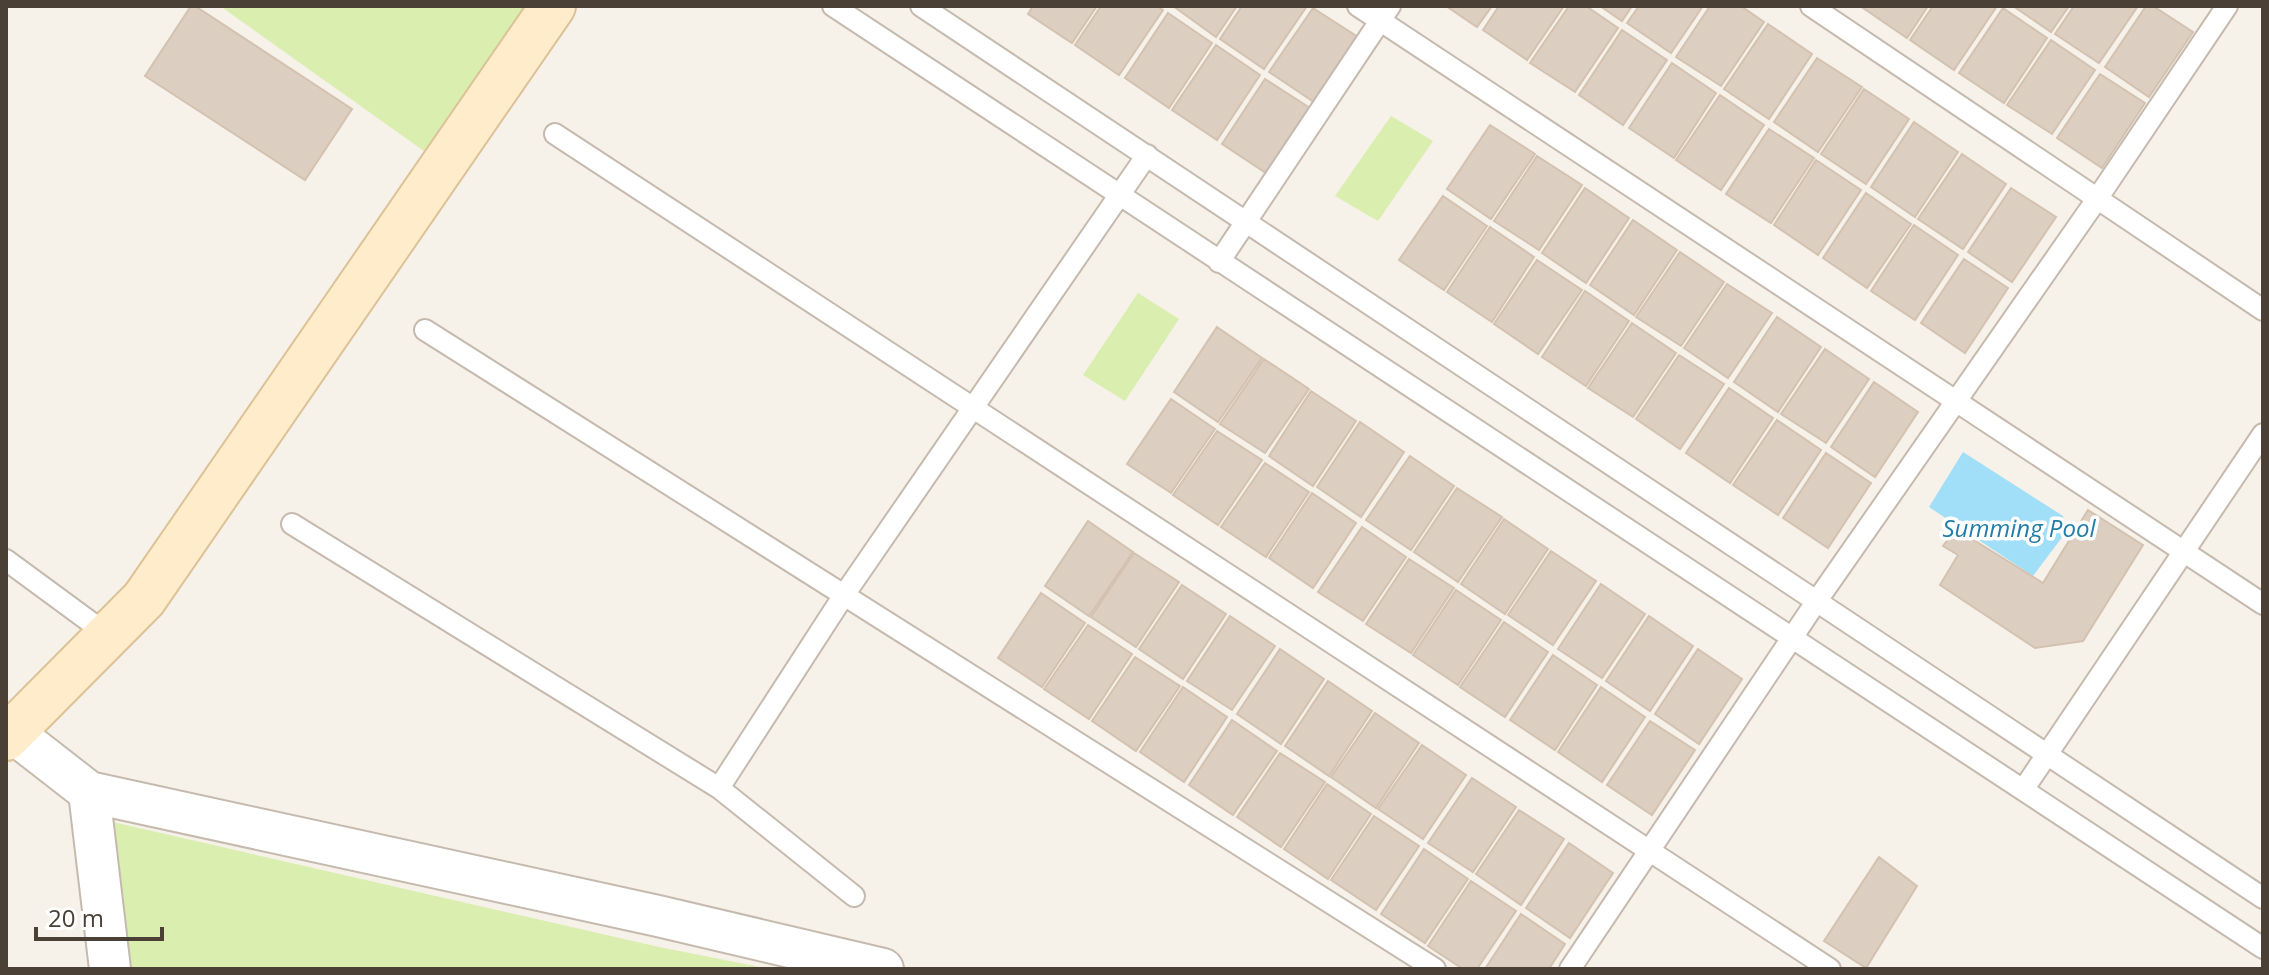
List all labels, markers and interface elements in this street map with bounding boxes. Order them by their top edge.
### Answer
water label: Summing Pool [1943,511,2096,544]
scale bar [36,891,162,941]
text: 20 m [48,901,104,934]

